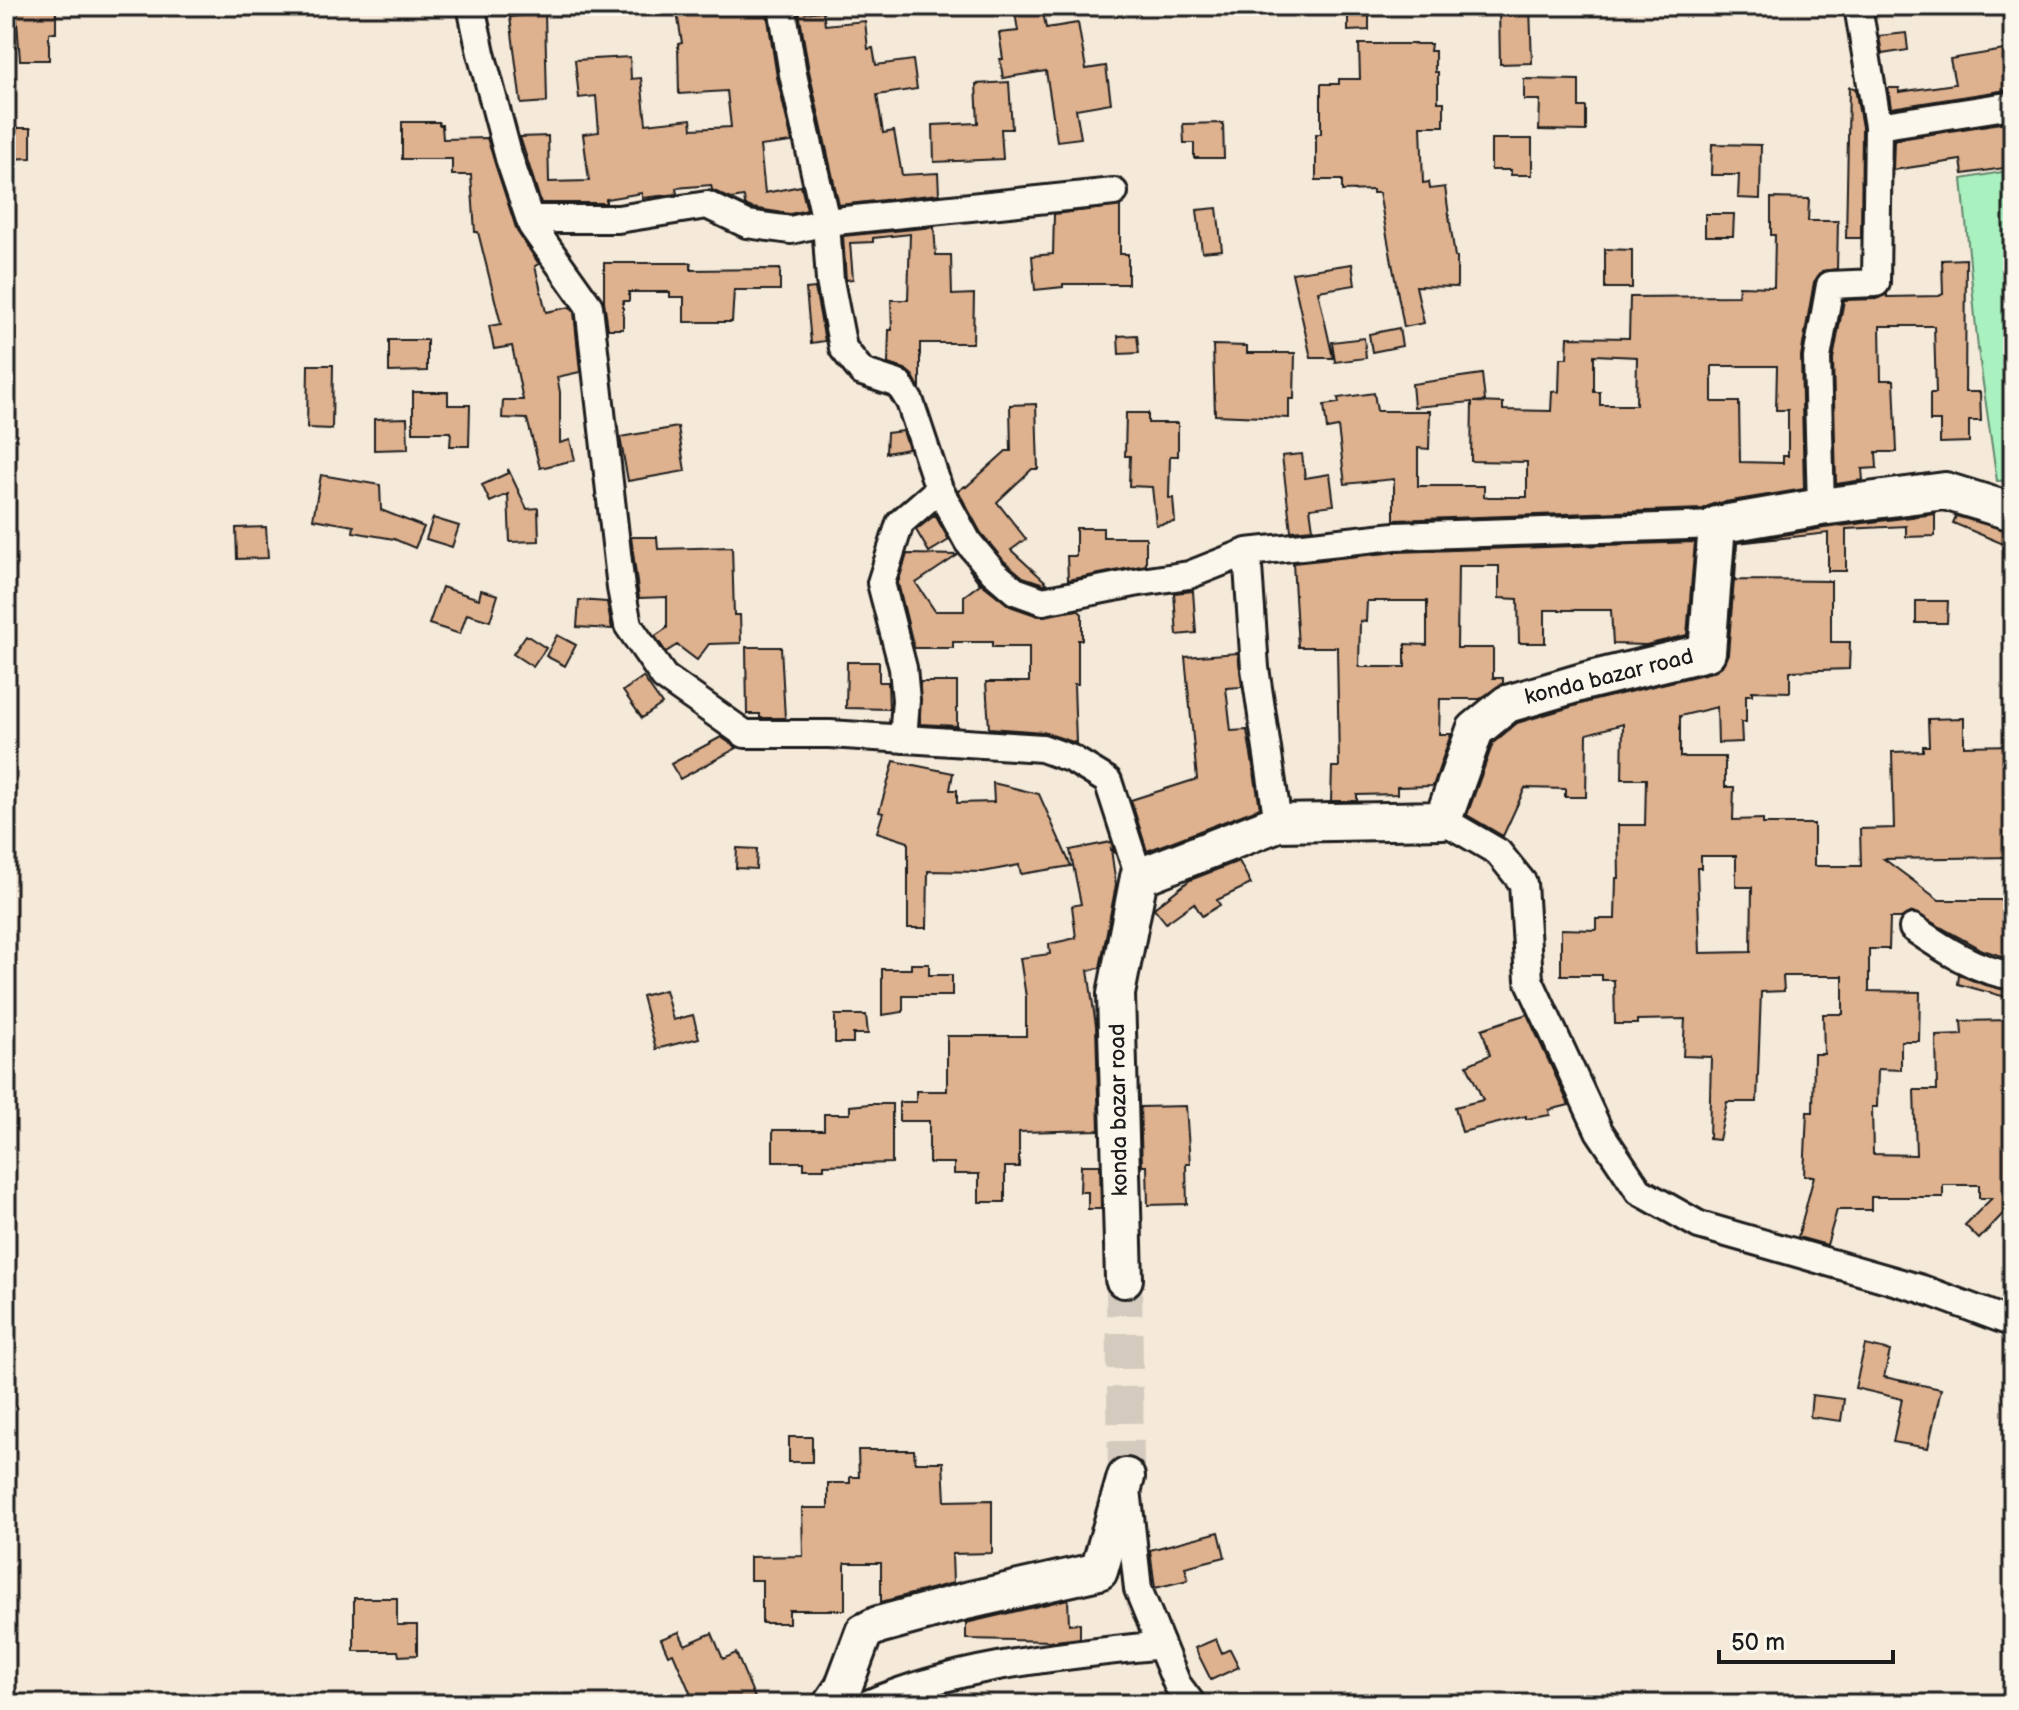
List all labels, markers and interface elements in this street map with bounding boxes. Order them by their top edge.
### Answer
street label: konda bazar road [1522,643,1696,711]
street label: konda bazar road [1104,1023,1134,1197]
scale bar [1719,1614,1893,1664]
text: 50 m [1731,1628,1785,1657]

